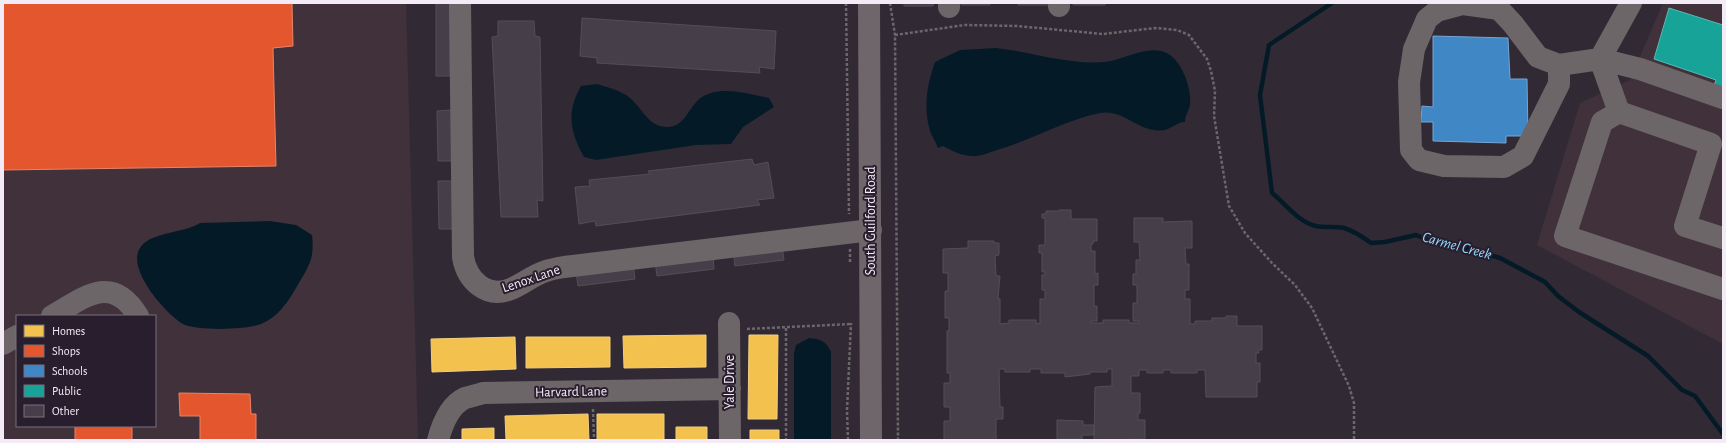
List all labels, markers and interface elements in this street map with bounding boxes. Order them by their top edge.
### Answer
street label: South Guilford Road [864,166,878,276]
water label: Carmel Creek [1421,230,1493,262]
street label: Lenox Lane [500,263,562,295]
legend [16,315,156,427]
text: Homes [52,325,85,337]
text: Shops [52,345,80,357]
street label: Yale Drive [723,355,737,409]
text: Schools [52,365,87,377]
street label: Harvard Lane [535,384,607,400]
text: Public [52,385,81,397]
text: Other [52,405,79,417]

